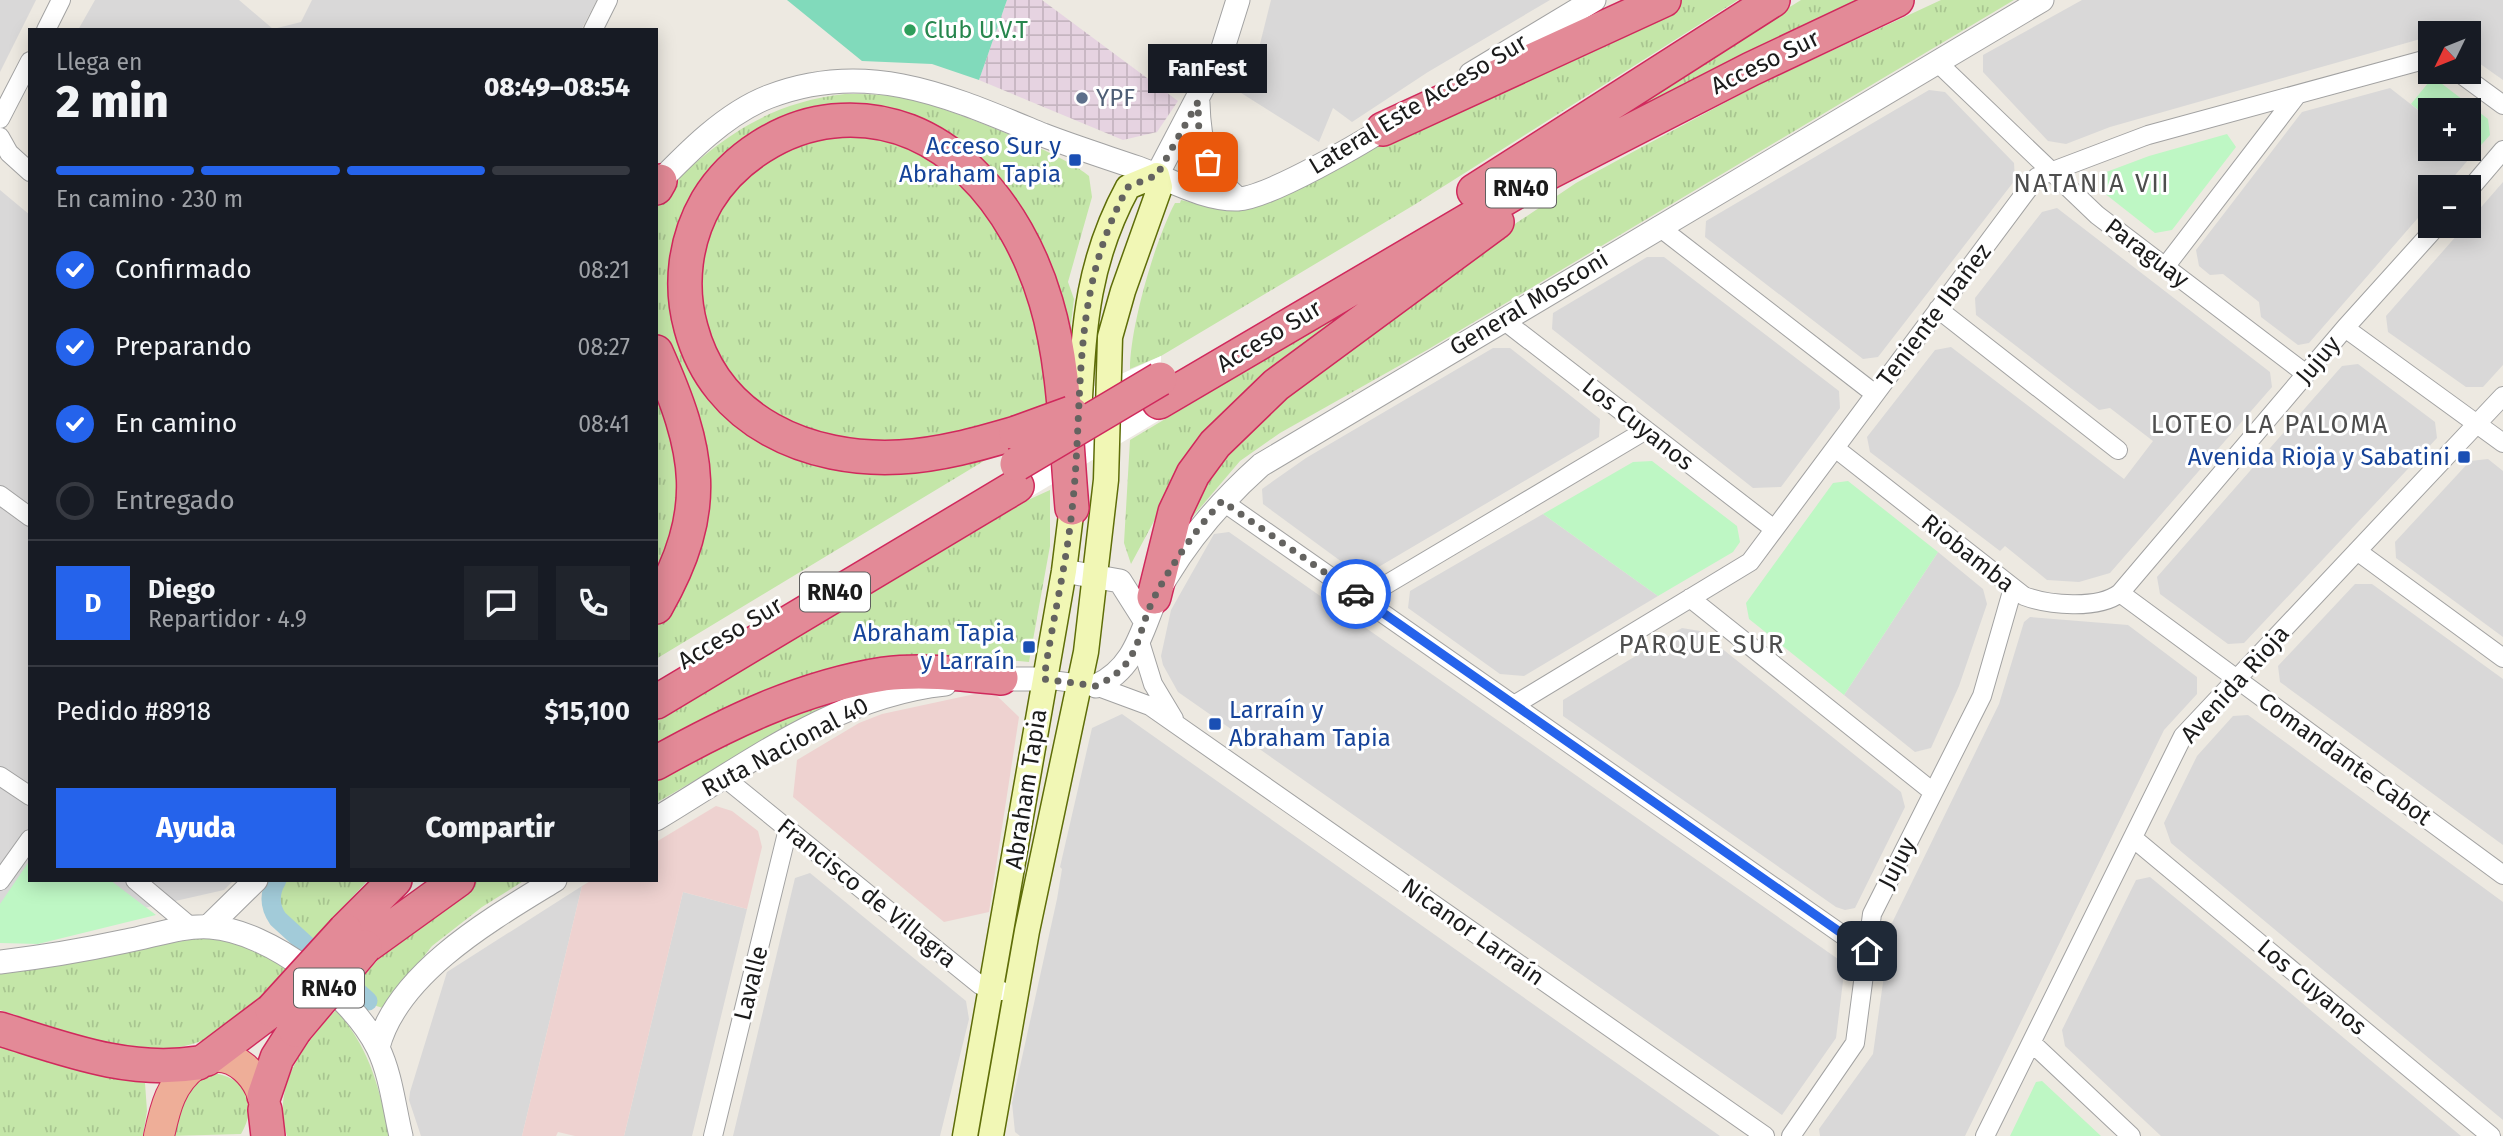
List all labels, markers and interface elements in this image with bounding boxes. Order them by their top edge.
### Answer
place label: Club U.V.T [924,16,1028,44]
north arrow [2418,21,2482,84]
map controls [2418,21,2481,238]
marker: Club U.V.T [902,22,918,38]
street label: Acceso Sur [1706,24,1824,100]
street label: Lateral Este Acceso Sur [1304,27,1533,180]
callout: FanFest [1148,43,1268,92]
text: Llega en [56,48,142,76]
text: FanFest [1168,54,1247,82]
text: 08:49–08:54 [484,72,630,103]
text: 2 min [56,74,169,129]
place label: YPF [1096,84,1135,112]
marker: YPF [1074,90,1090,106]
button: + [2418,98,2481,161]
place label: Acceso Sur y Abraham Tapia [899,132,1061,188]
pin [1178,132,1238,192]
icon: bag [1189,143,1227,181]
marker: Acceso Sur y Abraham Tapia [1067,152,1083,168]
road number: RN40 [1486,168,1556,208]
district label: NATANIA VII [2013,168,2171,199]
button: − [2418,175,2481,238]
text: En camino · 230 m [56,185,243,213]
street label: Paraguay [2100,212,2195,294]
street label: Teniente Ibañez [1871,238,1997,392]
street label: General Mosconi [1445,245,1613,361]
icon: check [56,251,94,289]
text: Confirmado [115,254,252,285]
text: 08:21 [578,256,630,284]
street label: Acceso Sur [1212,294,1327,378]
icon: check [56,328,94,366]
street label: Jujuy [2290,330,2346,390]
text: Preparando [115,331,252,362]
text: 08:27 [578,333,630,361]
street label: Los Cuyanos [1577,372,1699,476]
icon: check [56,405,94,443]
text: En camino [115,408,237,439]
district label: LOTEO LA PALOMA [2151,409,2389,440]
text: 08:41 [578,410,630,438]
place label: Avenida Rioja y Sabatini [2188,443,2450,471]
marker: Avenida Rioja y Sabatini [2456,449,2472,465]
text: Entregado [115,485,235,516]
street label: Riobamba [1916,508,2020,598]
courier [1321,559,1391,629]
button: chat [464,566,538,640]
button: phone [556,566,630,640]
road number: RN40 [800,572,870,612]
text: Diego [148,574,216,605]
icon: car [1337,575,1375,613]
text: D [85,588,101,619]
street label: Acceso Sur [673,591,788,675]
text: Repartidor · 4.9 [148,605,307,633]
place label: Abraham Tapia y Larraín [853,619,1015,675]
street label: Avenida Rioja [2175,620,2295,748]
district label: PARQUE SUR [1618,629,1786,660]
marker: Abraham Tapia y Larraín [1021,639,1037,655]
street label: Comandante Cabot [2253,687,2437,831]
street label: Ruta Nacional 40 [697,691,873,803]
text: Pedido #8918 [56,696,211,727]
text: $15,100 [545,696,630,727]
place label: Larraín y Abraham Tapia [1229,696,1391,752]
street label: Abraham Tapia [1000,707,1052,871]
marker: Larraín y Abraham Tapia [1207,716,1223,732]
button: Ayuda [56,788,336,868]
button: Compartir [350,788,630,868]
street label: Francisco de Villagra [772,812,962,974]
street label: Jujuy [1872,833,1922,893]
street label: Nicanor Larraín [1396,872,1550,992]
pin [1837,921,1897,981]
icon: home [1848,932,1886,970]
street label: Los Cuyanos [2252,933,2372,1041]
street label: Lavalle [728,943,774,1023]
road number: RN40 [294,968,364,1007]

